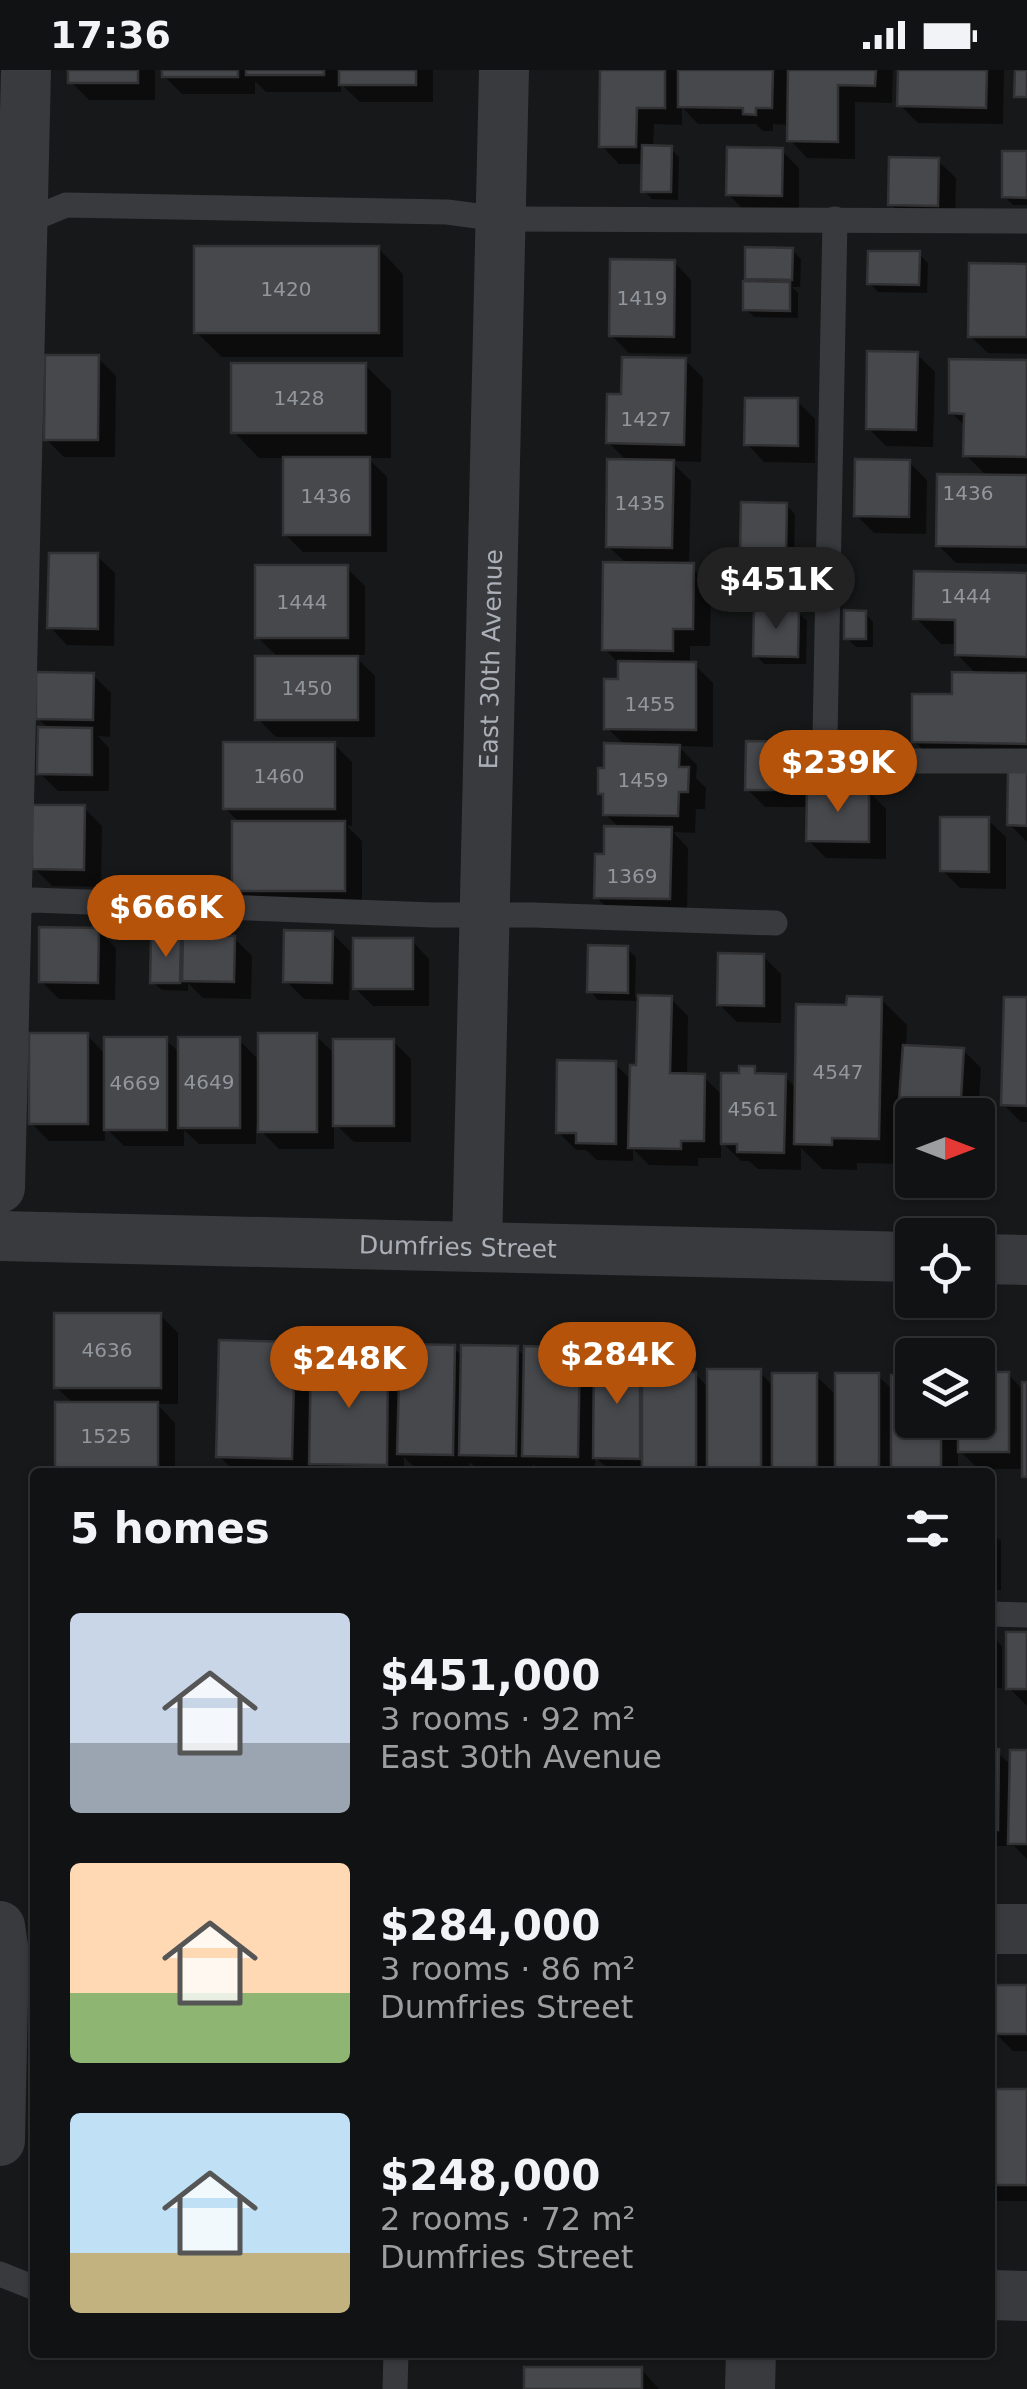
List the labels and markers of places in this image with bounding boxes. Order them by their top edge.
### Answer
pin: $451K [706,547,846,632]
pin: $239K [768,730,908,815]
pin: $666K [96,875,236,960]
pin: $284K [547,1322,687,1407]
pin: $248K [279,1326,419,1411]

